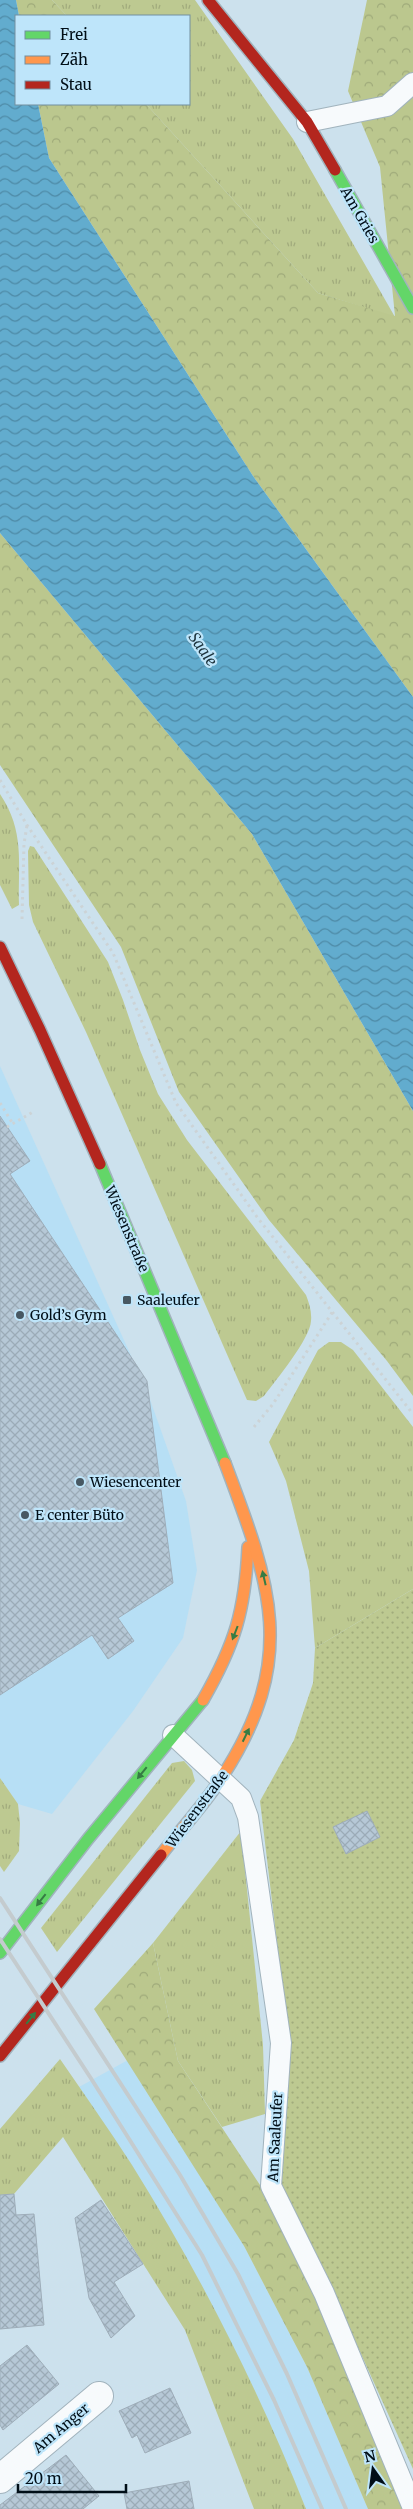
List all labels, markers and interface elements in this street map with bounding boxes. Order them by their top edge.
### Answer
legend [15,15,190,105]
text: Frei [60,25,88,44]
text: Zäh [60,50,88,69]
text: Stau [60,75,92,94]
street label: Am Gries [336,183,383,247]
water label: Saale [185,628,222,670]
street label: Wiesenstraße [100,1182,153,1275]
place label: Saaleufer [137,1291,200,1309]
marker: Saaleufer [121,1294,133,1306]
place label: Gold’s Gym [30,1306,107,1324]
marker: Gold’s Gym [14,1309,26,1321]
place label: Wiesencenter [89,1473,181,1491]
marker: Wiesencenter [74,1476,86,1488]
place label: E center Büto [35,1506,124,1524]
marker: E center Büto [19,1509,31,1521]
one-way arrow [260,1570,268,1585]
one-way arrow [231,1626,239,1641]
one-way arrow [242,1728,250,1743]
one-way arrow [137,1766,148,1779]
street label: Wiesenstraße [162,1767,232,1852]
one-way arrow [36,1893,46,1907]
one-way arrow [25,2012,36,2025]
street label: Am Saaleufer [264,2092,286,2183]
street label: Am Anger [28,2399,93,2457]
north arrow [348,2444,398,2494]
text: N [362,2446,377,2466]
scale bar [18,2462,125,2494]
text: 20 m [25,2469,62,2488]

